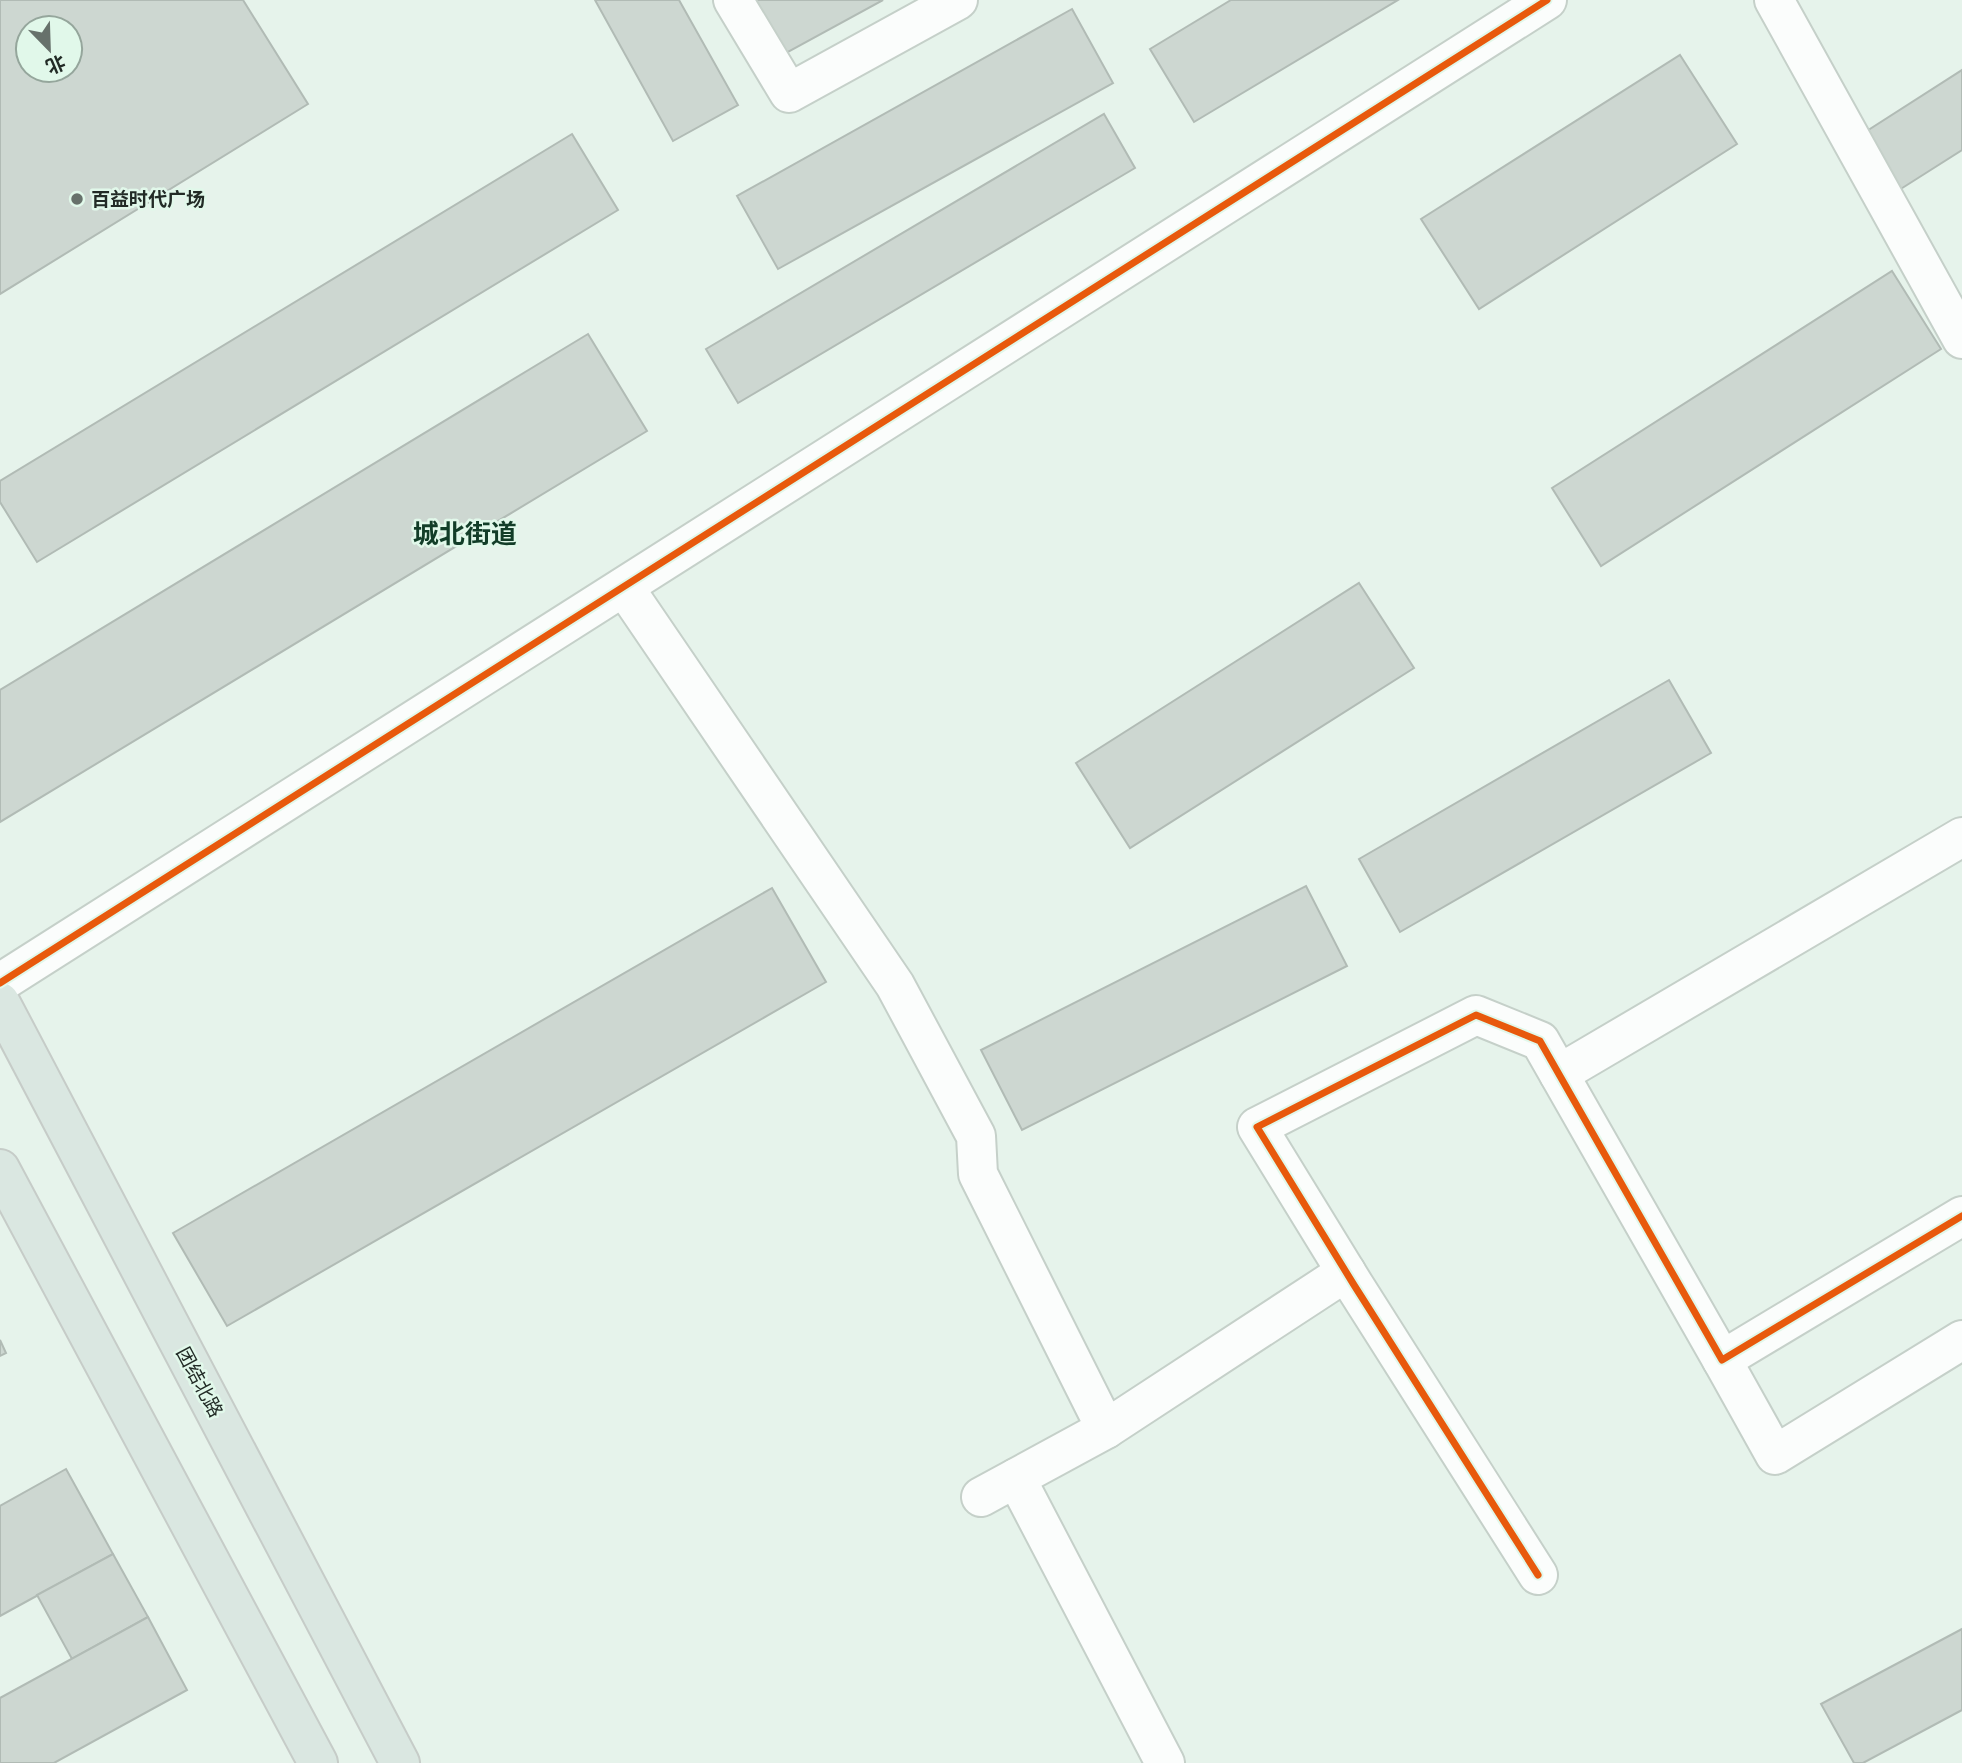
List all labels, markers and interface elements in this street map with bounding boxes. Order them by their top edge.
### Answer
north arrow [14,14,84,84]
text: 北 [42,49,69,80]
place label: 百益时代广场 [91,186,205,212]
marker: 百益时代广场 [69,191,85,207]
district label: 城北街道 [413,516,517,551]
street label: 团结北路 [171,1342,229,1422]

